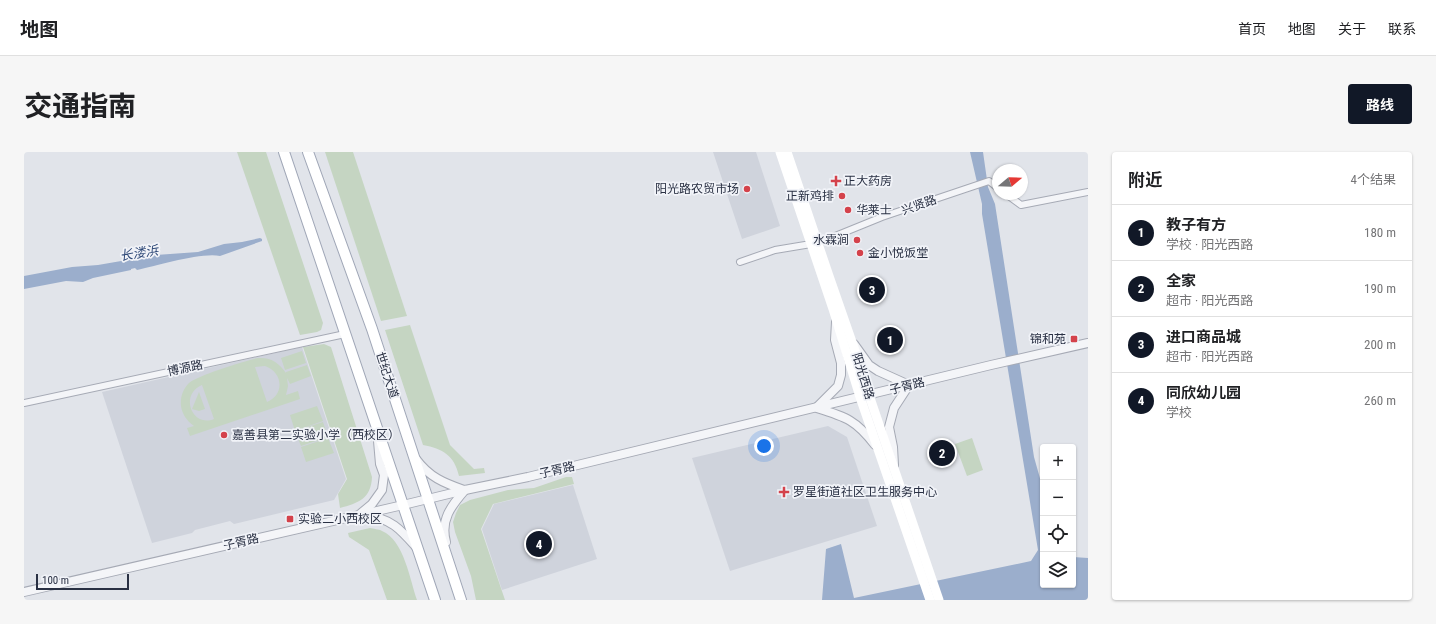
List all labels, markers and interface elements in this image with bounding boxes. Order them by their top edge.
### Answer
text: 地图 [20,18,58,41]
text: 首页 [1238,21,1266,37]
text: 地图 [1288,21,1316,37]
text: 关于 [1338,21,1366,37]
text: 联系 [1388,21,1416,37]
button: 路线 [1348,84,1412,124]
text: 交通指南 [24,90,136,123]
north arrow [992,164,1028,200]
text: 附近 [1128,170,1162,190]
text: 4个结果 [1351,172,1396,187]
place label: 正大药房 [844,174,892,188]
marker: 正大药房 [831,176,841,186]
place label: 阳光路农贸市场 [655,182,739,196]
marker: 阳光路农贸市场 [742,184,752,194]
place label: 正新鸡排 [786,189,834,203]
marker: 正新鸡排 [837,191,847,201]
street label: 兴贤路 [900,193,938,217]
place label: 华莱士 [856,203,892,217]
marker: 华莱士 [843,205,853,215]
text: 教子有方 [1166,216,1226,234]
text: 1 [1138,225,1144,240]
text: 180 m [1364,225,1396,240]
place label: 水霖涧 [813,233,849,247]
marker: 水霖涧 [852,235,862,245]
text: 学校 · 阳光西路 [1166,237,1253,252]
water label: 长溇浜 [119,242,160,263]
place label: 金小悦饭堂 [868,246,928,260]
marker: 金小悦饭堂 [855,248,865,258]
text: 全家 [1166,272,1196,290]
pin: 3 [859,275,885,305]
text: 2 [1138,281,1144,296]
text: 190 m [1364,281,1396,296]
text: 超市 · 阳光西路 [1166,293,1253,308]
pin: 1 [877,325,903,355]
text: 进口商品城 [1166,328,1241,346]
place label: 锦和苑 [1030,332,1066,346]
marker: 锦和苑 [1069,334,1079,344]
text: 3 [1138,337,1144,352]
text: 200 m [1364,337,1396,352]
text: 超市 · 阳光西路 [1166,349,1253,364]
street label: 世纪大道 [373,350,401,400]
street label: 阳光西路 [849,351,877,401]
street label: 博源路 [166,357,204,379]
street label: 子胥路 [888,375,926,397]
text: 同欣幼儿园 [1166,384,1241,402]
text: 4 [1138,393,1144,408]
text: 260 m [1364,393,1396,408]
text: 学校 [1166,405,1192,420]
place label: 嘉善县第二实验小学（西校区） [232,428,400,442]
marker: 嘉善县第二实验小学（西校区） [219,430,229,440]
your location [754,436,774,456]
pin: 2 [929,438,955,468]
map controls [1040,444,1076,588]
button: + [1040,444,1076,480]
street label: 子胥路 [538,459,576,481]
button: − [1040,480,1076,516]
place label: 罗星街道社区卫生服务中心 [793,485,937,499]
marker: 罗星街道社区卫生服务中心 [778,486,790,498]
place label: 实验二小西校区 [298,512,382,526]
marker: 实验二小西校区 [285,514,295,524]
button: locate [1040,516,1076,552]
pin: 4 [526,529,552,559]
street label: 子胥路 [222,531,260,553]
button: layers [1040,552,1076,588]
scale bar [36,572,129,591]
text: 100 m [42,574,69,587]

